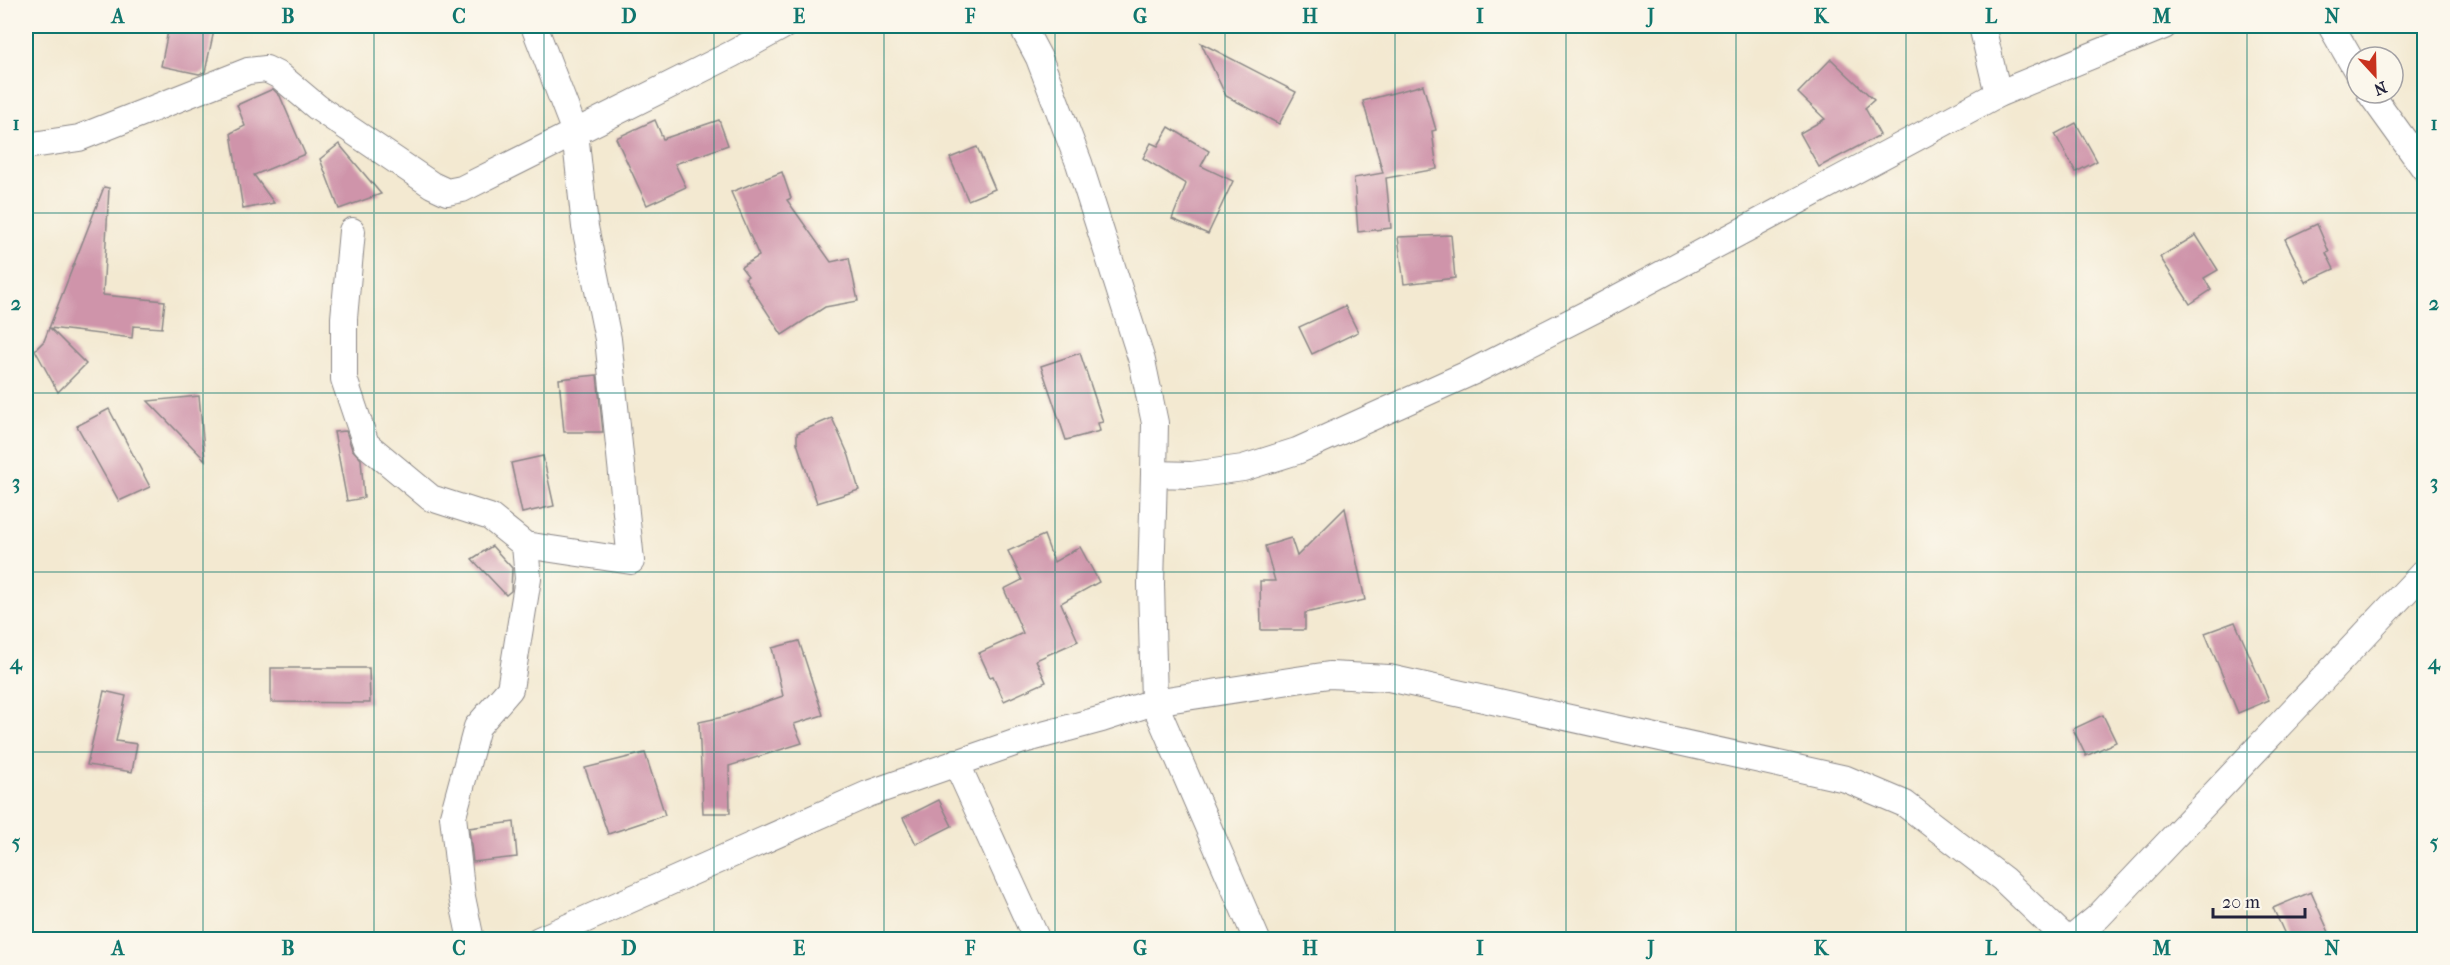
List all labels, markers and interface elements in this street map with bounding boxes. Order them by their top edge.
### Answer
text: A [110,5,126,28]
text: B [281,5,295,28]
text: C [452,5,466,28]
text: D [621,5,637,28]
text: E [793,5,805,28]
text: F [964,5,976,28]
text: G [1133,5,1147,28]
text: H [1302,5,1318,28]
text: I [1476,5,1484,28]
text: J [1645,5,1655,28]
text: K [1814,5,1830,28]
text: L [1985,5,1998,28]
text: M [2152,5,2172,28]
text: N [2324,5,2340,28]
north arrow [2345,45,2405,105]
text: N [2370,77,2390,100]
text: 1 [12,112,20,135]
text: 1 [2430,112,2438,135]
text: 2 [11,292,21,315]
text: 2 [2429,292,2439,315]
text: 3 [12,471,20,494]
text: 3 [2430,471,2438,494]
text: 4 [9,651,23,675]
text: 4 [2427,651,2441,675]
text: 5 [12,831,21,854]
text: 5 [2430,831,2439,854]
scale bar [2213,881,2304,919]
text: 20 m [2222,892,2260,913]
text: A [110,937,126,960]
text: B [281,937,295,960]
text: C [452,937,466,960]
text: D [621,937,637,960]
text: E [793,937,805,960]
text: F [964,937,976,960]
text: G [1133,937,1147,960]
text: H [1302,937,1318,960]
text: I [1476,937,1484,960]
text: J [1645,937,1655,960]
text: K [1814,937,1830,960]
text: L [1985,937,1998,960]
text: M [2152,937,2172,960]
text: N [2324,937,2340,960]

